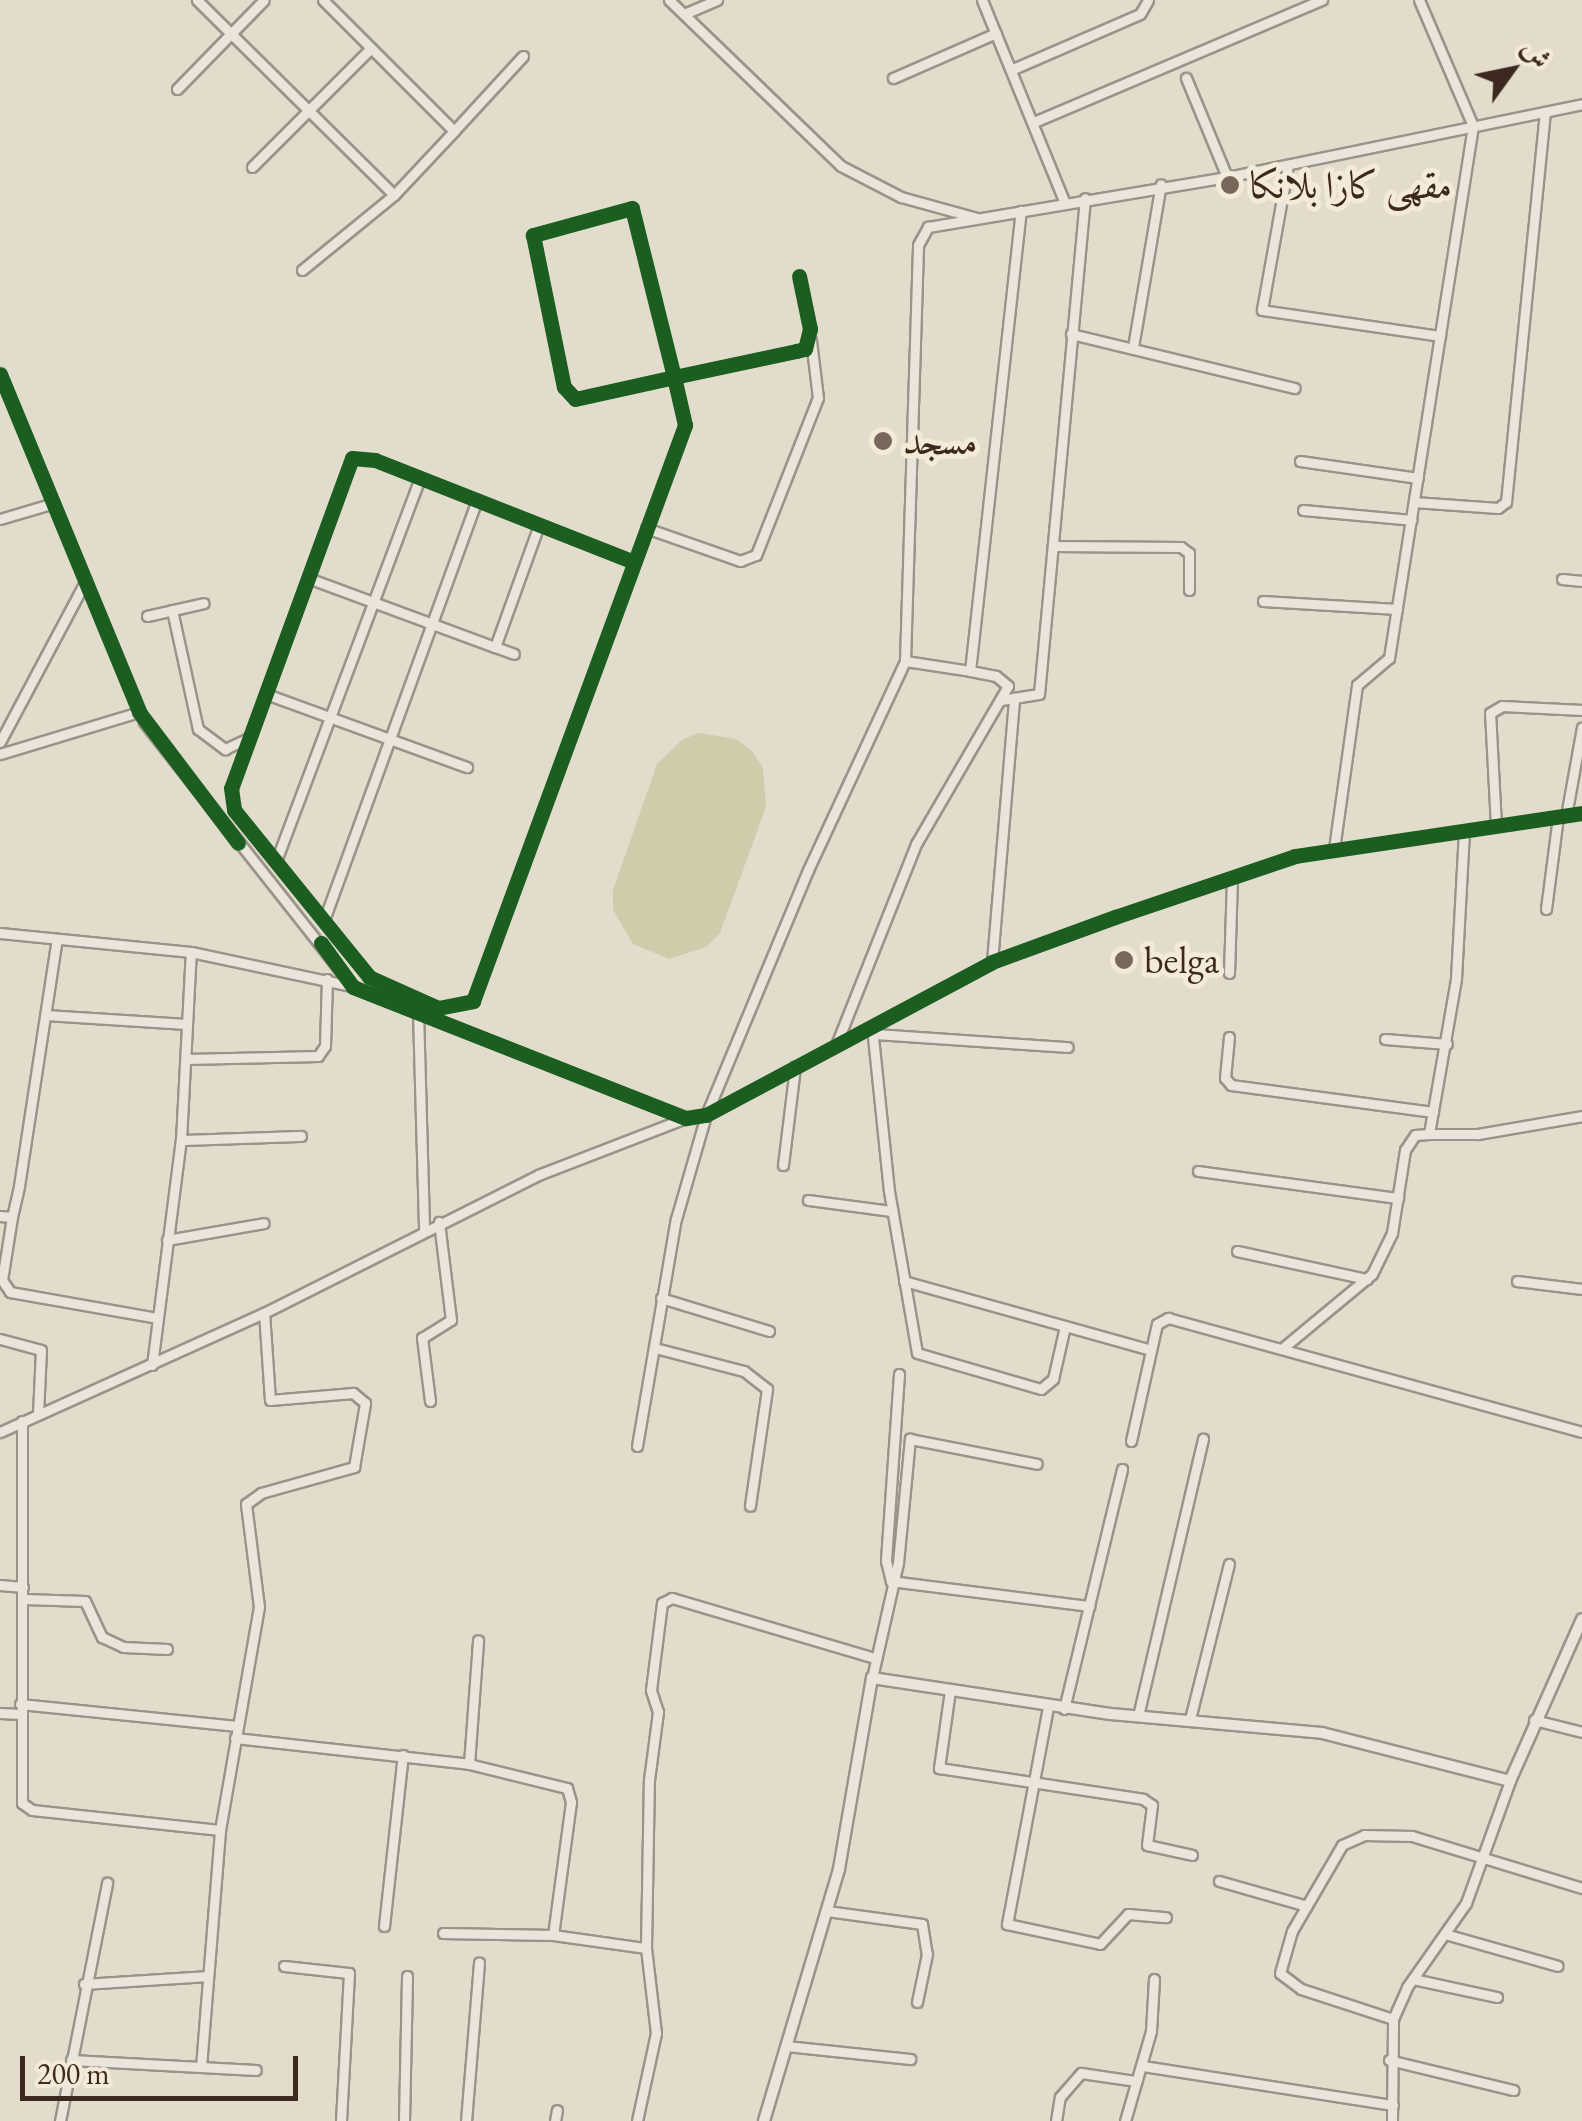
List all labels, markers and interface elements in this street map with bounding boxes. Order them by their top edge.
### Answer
north arrow [1462,20,1562,120]
text: ش [1514,32,1560,75]
place label: مقهى كازا بلانكا [1250,162,1452,208]
marker: مقهى كازا بلانكا [1219,174,1241,196]
place label: مسجد [903,418,978,464]
marker: مسجد [872,430,894,452]
place label: belga [1144,937,1219,983]
marker: belga [1113,949,1135,971]
scale bar [25,2036,302,2098]
text: 200 m [37,2054,110,2093]

